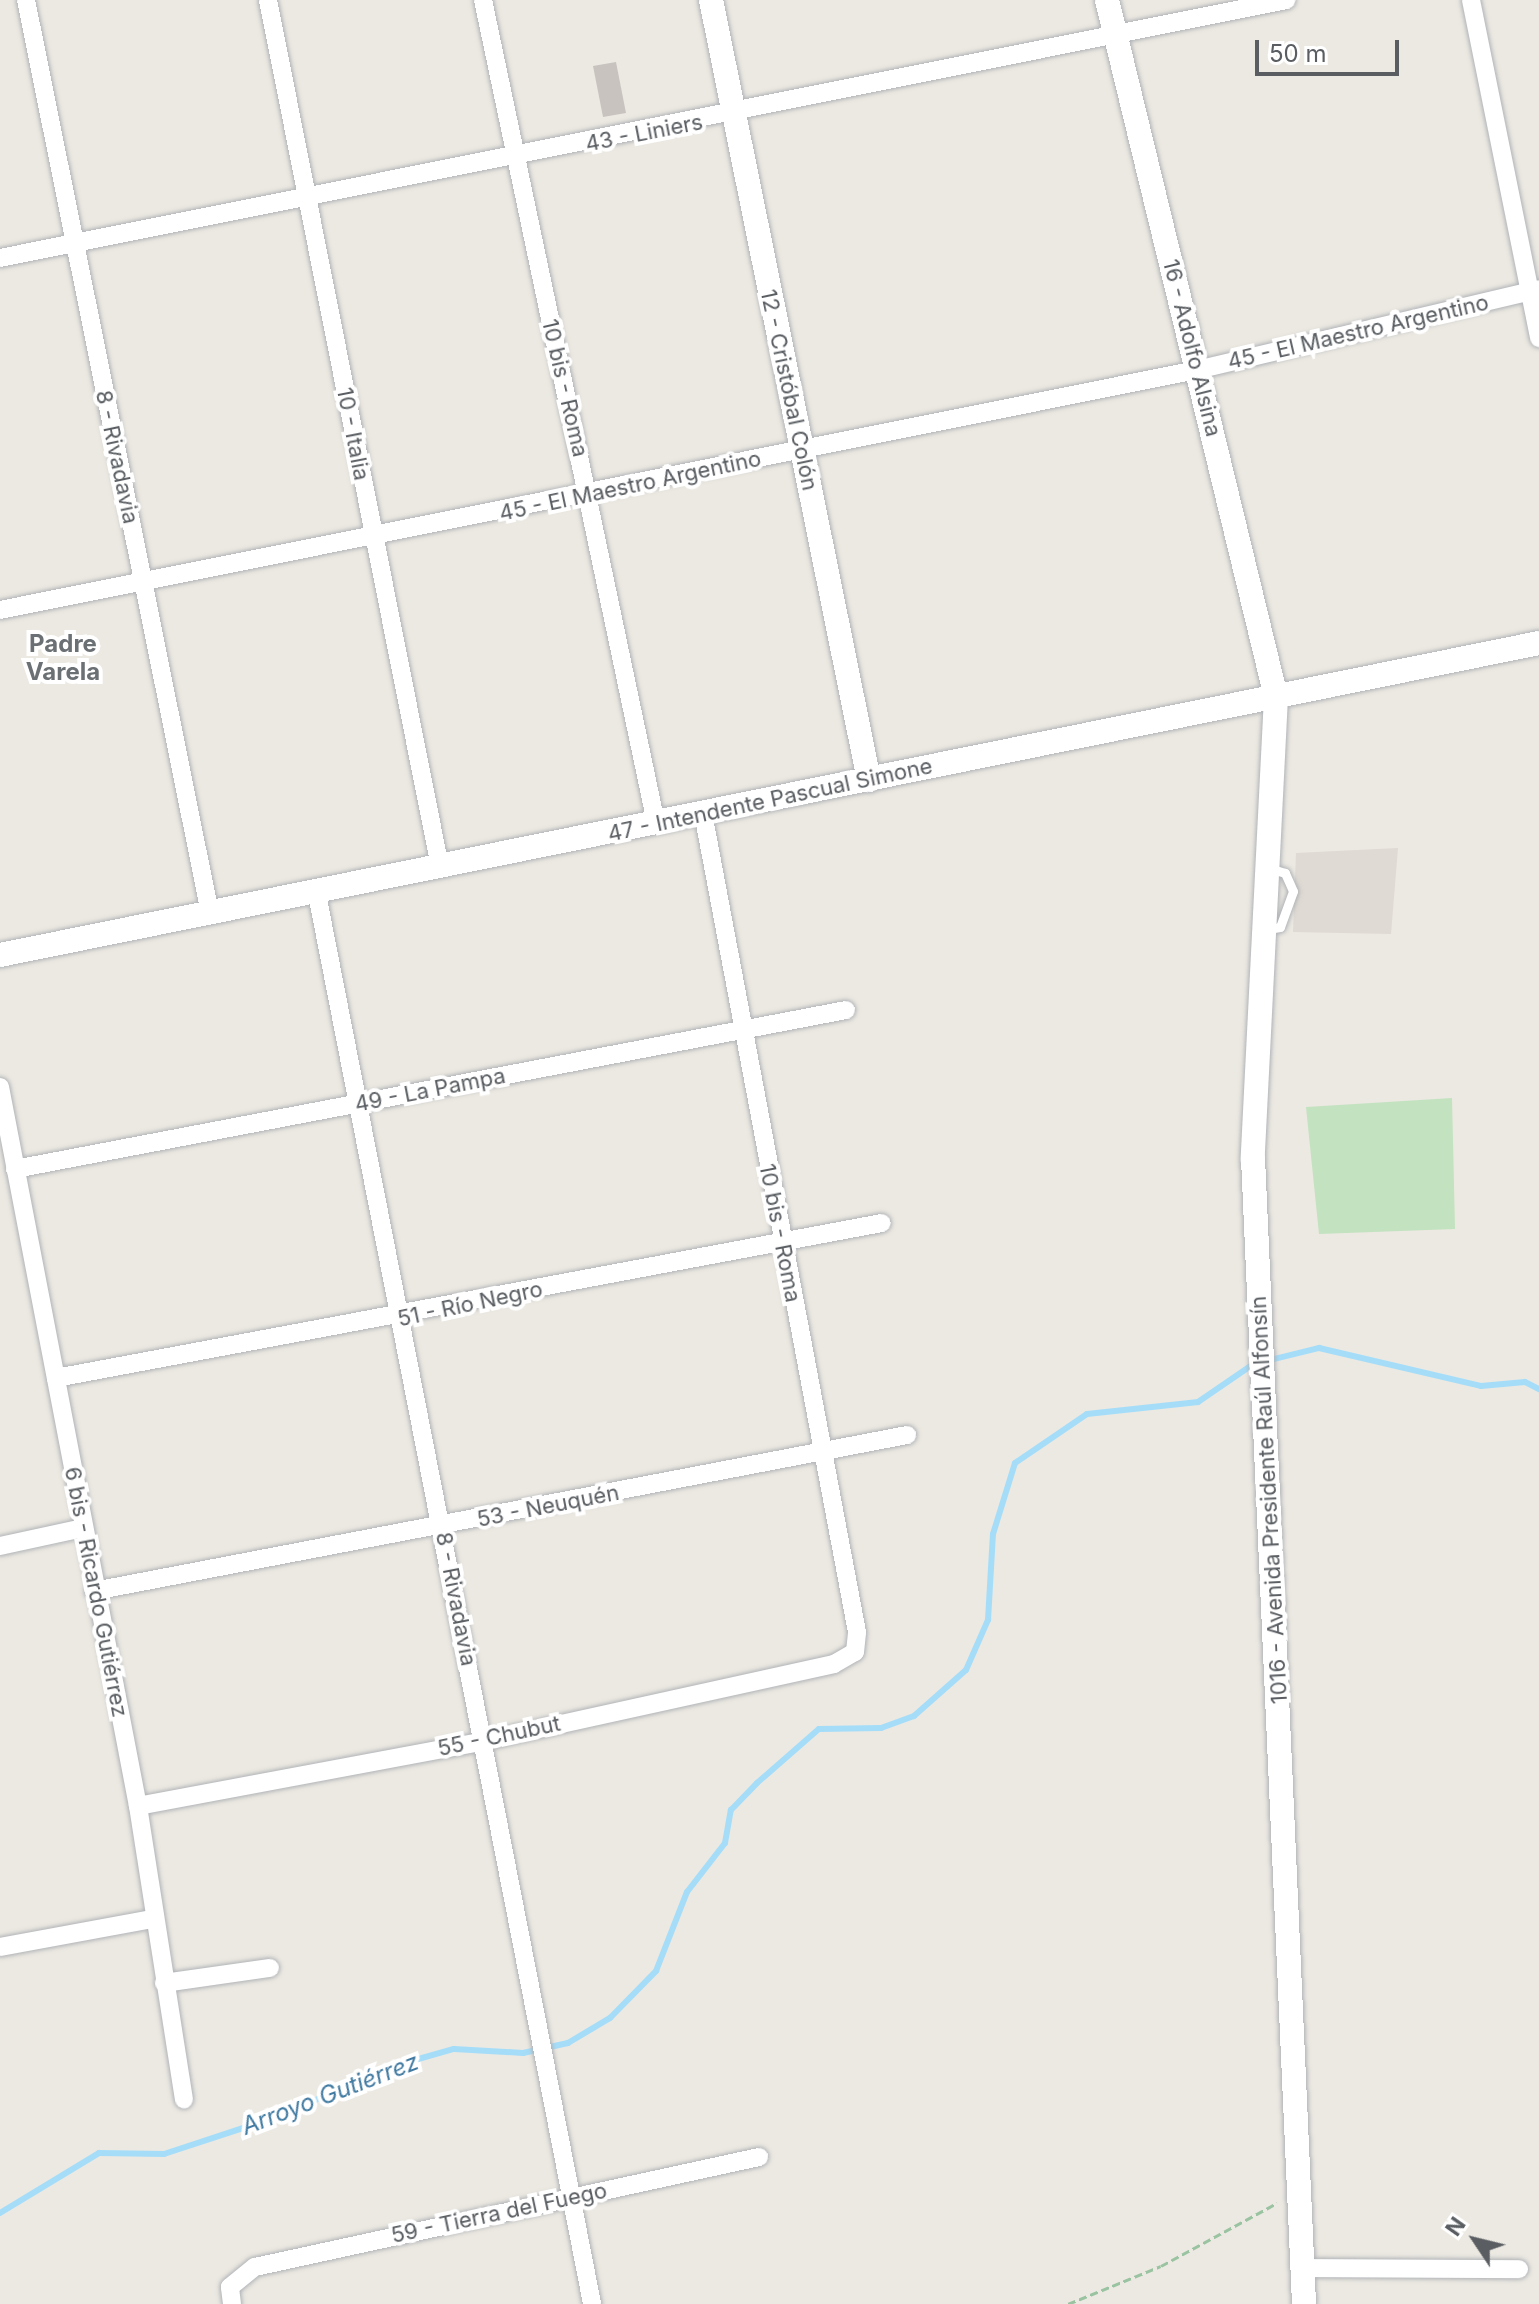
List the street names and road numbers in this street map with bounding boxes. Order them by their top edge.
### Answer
street label: 43 - Liniers [583,109,705,157]
street label: 16 - Adolfo Alsina [1157,257,1227,439]
street label: 12 - Cristóbal Colón [755,287,823,493]
street label: 45 - El Maestro Argentino [1225,289,1491,375]
street label: 10 bis - Roma [536,317,594,459]
street label: 10 - Italia [331,385,375,483]
street label: 8 - Rivadavia [90,388,144,526]
street label: 45 - El Maestro Argentino [497,445,763,527]
street label: 47 - Intendente Pascual Simone [605,753,935,847]
street label: 49 - La Pampa [352,1062,508,1118]
street label: 10 bis - Roma [754,1161,806,1305]
street label: 51 - Río Negro [395,1276,545,1332]
street label: 1016 - Avenida Presidente Raúl Alfonsín [1245,1295,1293,1705]
street label: 6 bis - Ricardo Gutiérrez [59,1465,133,1719]
street label: 53 - Neuquén [475,1479,621,1533]
street label: 8 - Rivadavia [430,1530,482,1668]
street label: 55 - Chubut [435,1710,563,1762]
street label: 59 - Tierra del Fuego [389,2177,609,2249]

